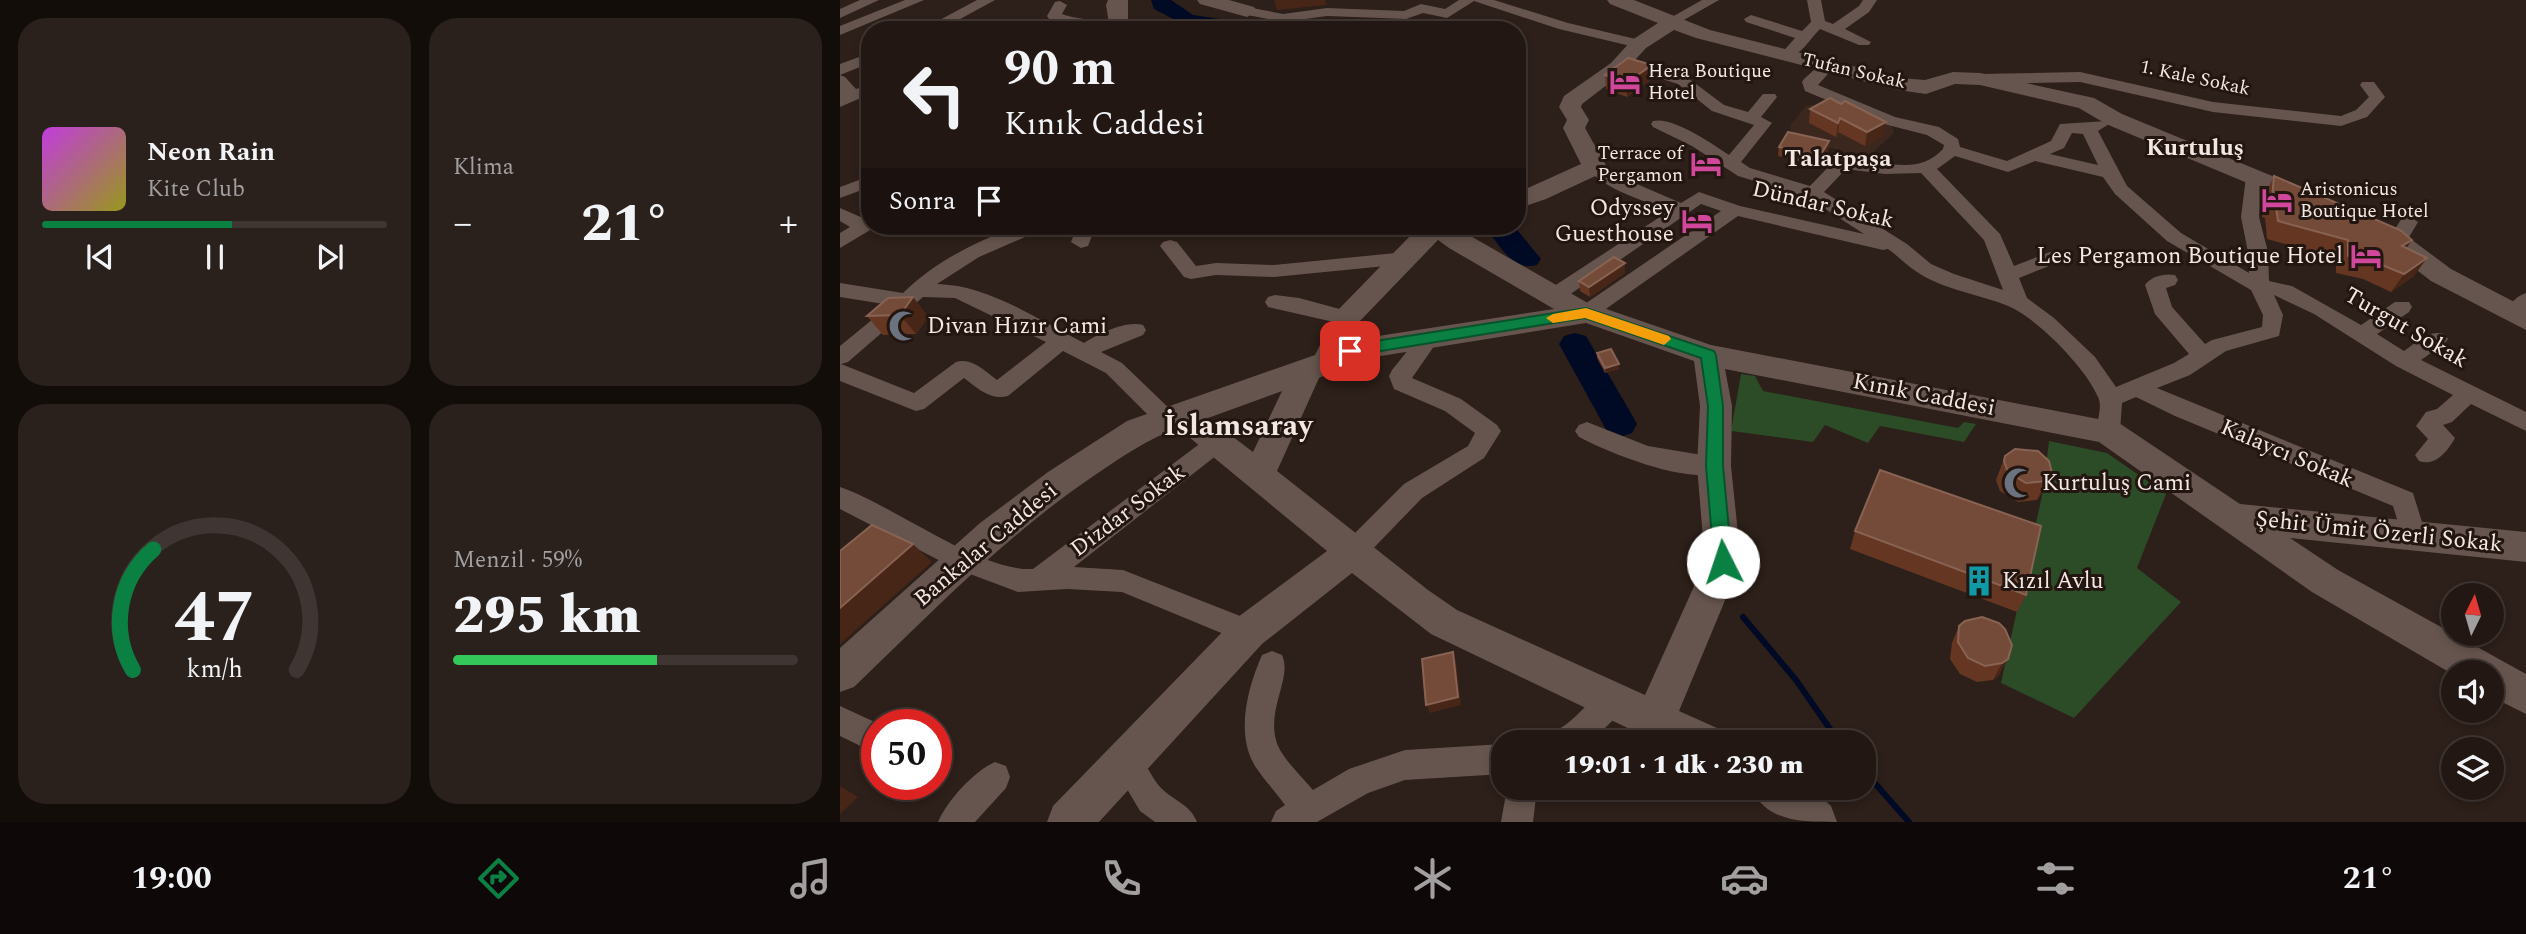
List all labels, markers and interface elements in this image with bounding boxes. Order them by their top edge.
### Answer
text: 90 m [1004,32,1115,107]
street label: Tufan Sokak [1799,45,1909,97]
icon: left [889,49,980,140]
street label: 1. Kale Sokak [2137,52,2253,104]
place label: Hera Boutique Hotel [1648,57,1771,108]
hotel icon: Hera Boutique Hotel [1608,65,1642,99]
text: Kınık Caddesi [1004,100,1205,149]
district label: Kurtuluş [2146,130,2244,166]
text: Neon Rain [147,132,275,172]
place label: Terrace of Pergamon [1597,139,1684,190]
district label: Talatpaşa [1784,141,1892,177]
hotel icon: Terrace of Pergamon [1689,147,1723,181]
text: Klima [453,150,514,185]
text: Kite Club [147,172,245,207]
street label: Dündar Sokak [1749,172,1898,238]
place label: Aristonicus Boutique Hotel [2300,175,2429,226]
text: Sonra [889,181,956,221]
icon: arrive [970,182,1008,220]
hotel icon: Aristonicus Boutique Hotel [2260,183,2294,217]
text: 21° [581,185,670,264]
place label: Odyssey Guesthouse [1555,191,1675,252]
text: − [453,195,472,253]
text: + [779,195,798,253]
hotel icon: Odyssey Guesthouse [1680,204,1714,238]
icon: previous [81,238,119,276]
icon: pause [196,238,234,276]
icon: next [311,238,349,276]
place label: Les Pergamon Boutique Hotel [2037,239,2343,274]
hotel icon: Les Pergamon Boutique Hotel [2349,239,2383,273]
street label: Turgut Sokak [2337,278,2475,378]
mosque icon: Divan Hızır Cami [887,309,921,343]
place label: Divan Hızır Cami [927,309,1107,344]
pin [1320,321,1380,381]
icon: arrive [1331,332,1369,370]
street label: Kınık Caddesi [1850,364,1998,426]
district label: İslamsaray [1164,403,1314,449]
street label: Kalaycı Sokak [2215,410,2359,498]
street label: Dizdar Sokak [1063,456,1193,566]
mosque icon: Kurtuluş Cami [2002,466,2036,500]
place label: Kurtuluş Cami [2042,466,2191,501]
street label: Bankalar Caddesi [906,474,1066,616]
street label: Şehit Ümit Özerli Sokak [2254,502,2504,562]
position arrow [1686,525,1760,599]
text: Menzil · 59% [453,543,582,578]
text: 47 [174,563,255,674]
building icon: Kızıl Avlu [1962,564,1996,598]
place label: Kızıl Avlu [2002,564,2103,599]
text: 295 km [453,577,641,656]
north arrow [2441,583,2504,646]
map controls [2441,583,2504,800]
text: km/h [186,651,243,689]
button: sound [2441,660,2504,723]
speed limit sign: 50 [861,709,952,800]
button: layers [2441,737,2504,800]
text: 19:01 · 1 dk · 230 m [1563,745,1804,785]
text: 19:00 [131,854,212,903]
icon: directions [474,854,523,903]
icon: music [786,854,835,903]
icon: phone [1097,854,1146,903]
icon: climate [1408,854,1457,903]
icon: car [1720,854,1769,903]
icon: filters [2031,854,2080,903]
text: 21° [2343,854,2395,903]

